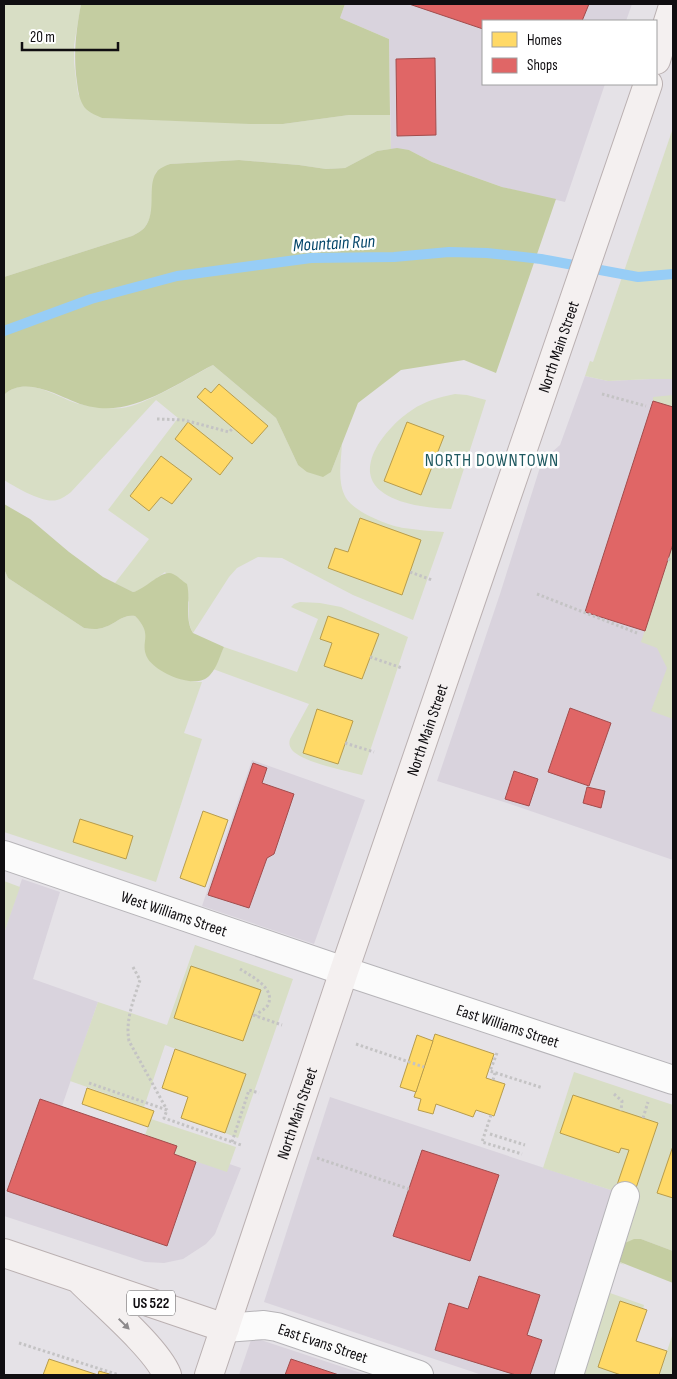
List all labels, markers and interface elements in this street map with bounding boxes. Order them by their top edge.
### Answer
scale bar [22,20,119,52]
legend [482,20,657,85]
text: 20 m [30,28,55,47]
text: Homes [527,31,562,50]
text: Shops [527,56,558,75]
water label: Mountain Run [293,231,376,256]
street label: North Main Street [535,299,584,395]
district label: NORTH DOWNTOWN [425,450,559,471]
street label: North Main Street [404,682,453,779]
street label: West Williams Street [118,888,230,941]
street label: East Williams Street [454,1001,561,1053]
street label: North Main Street [274,1065,322,1162]
road number: US 522 [127,1290,175,1316]
one-way arrow [118,1318,130,1330]
street label: East Evans Street [275,1320,370,1368]

